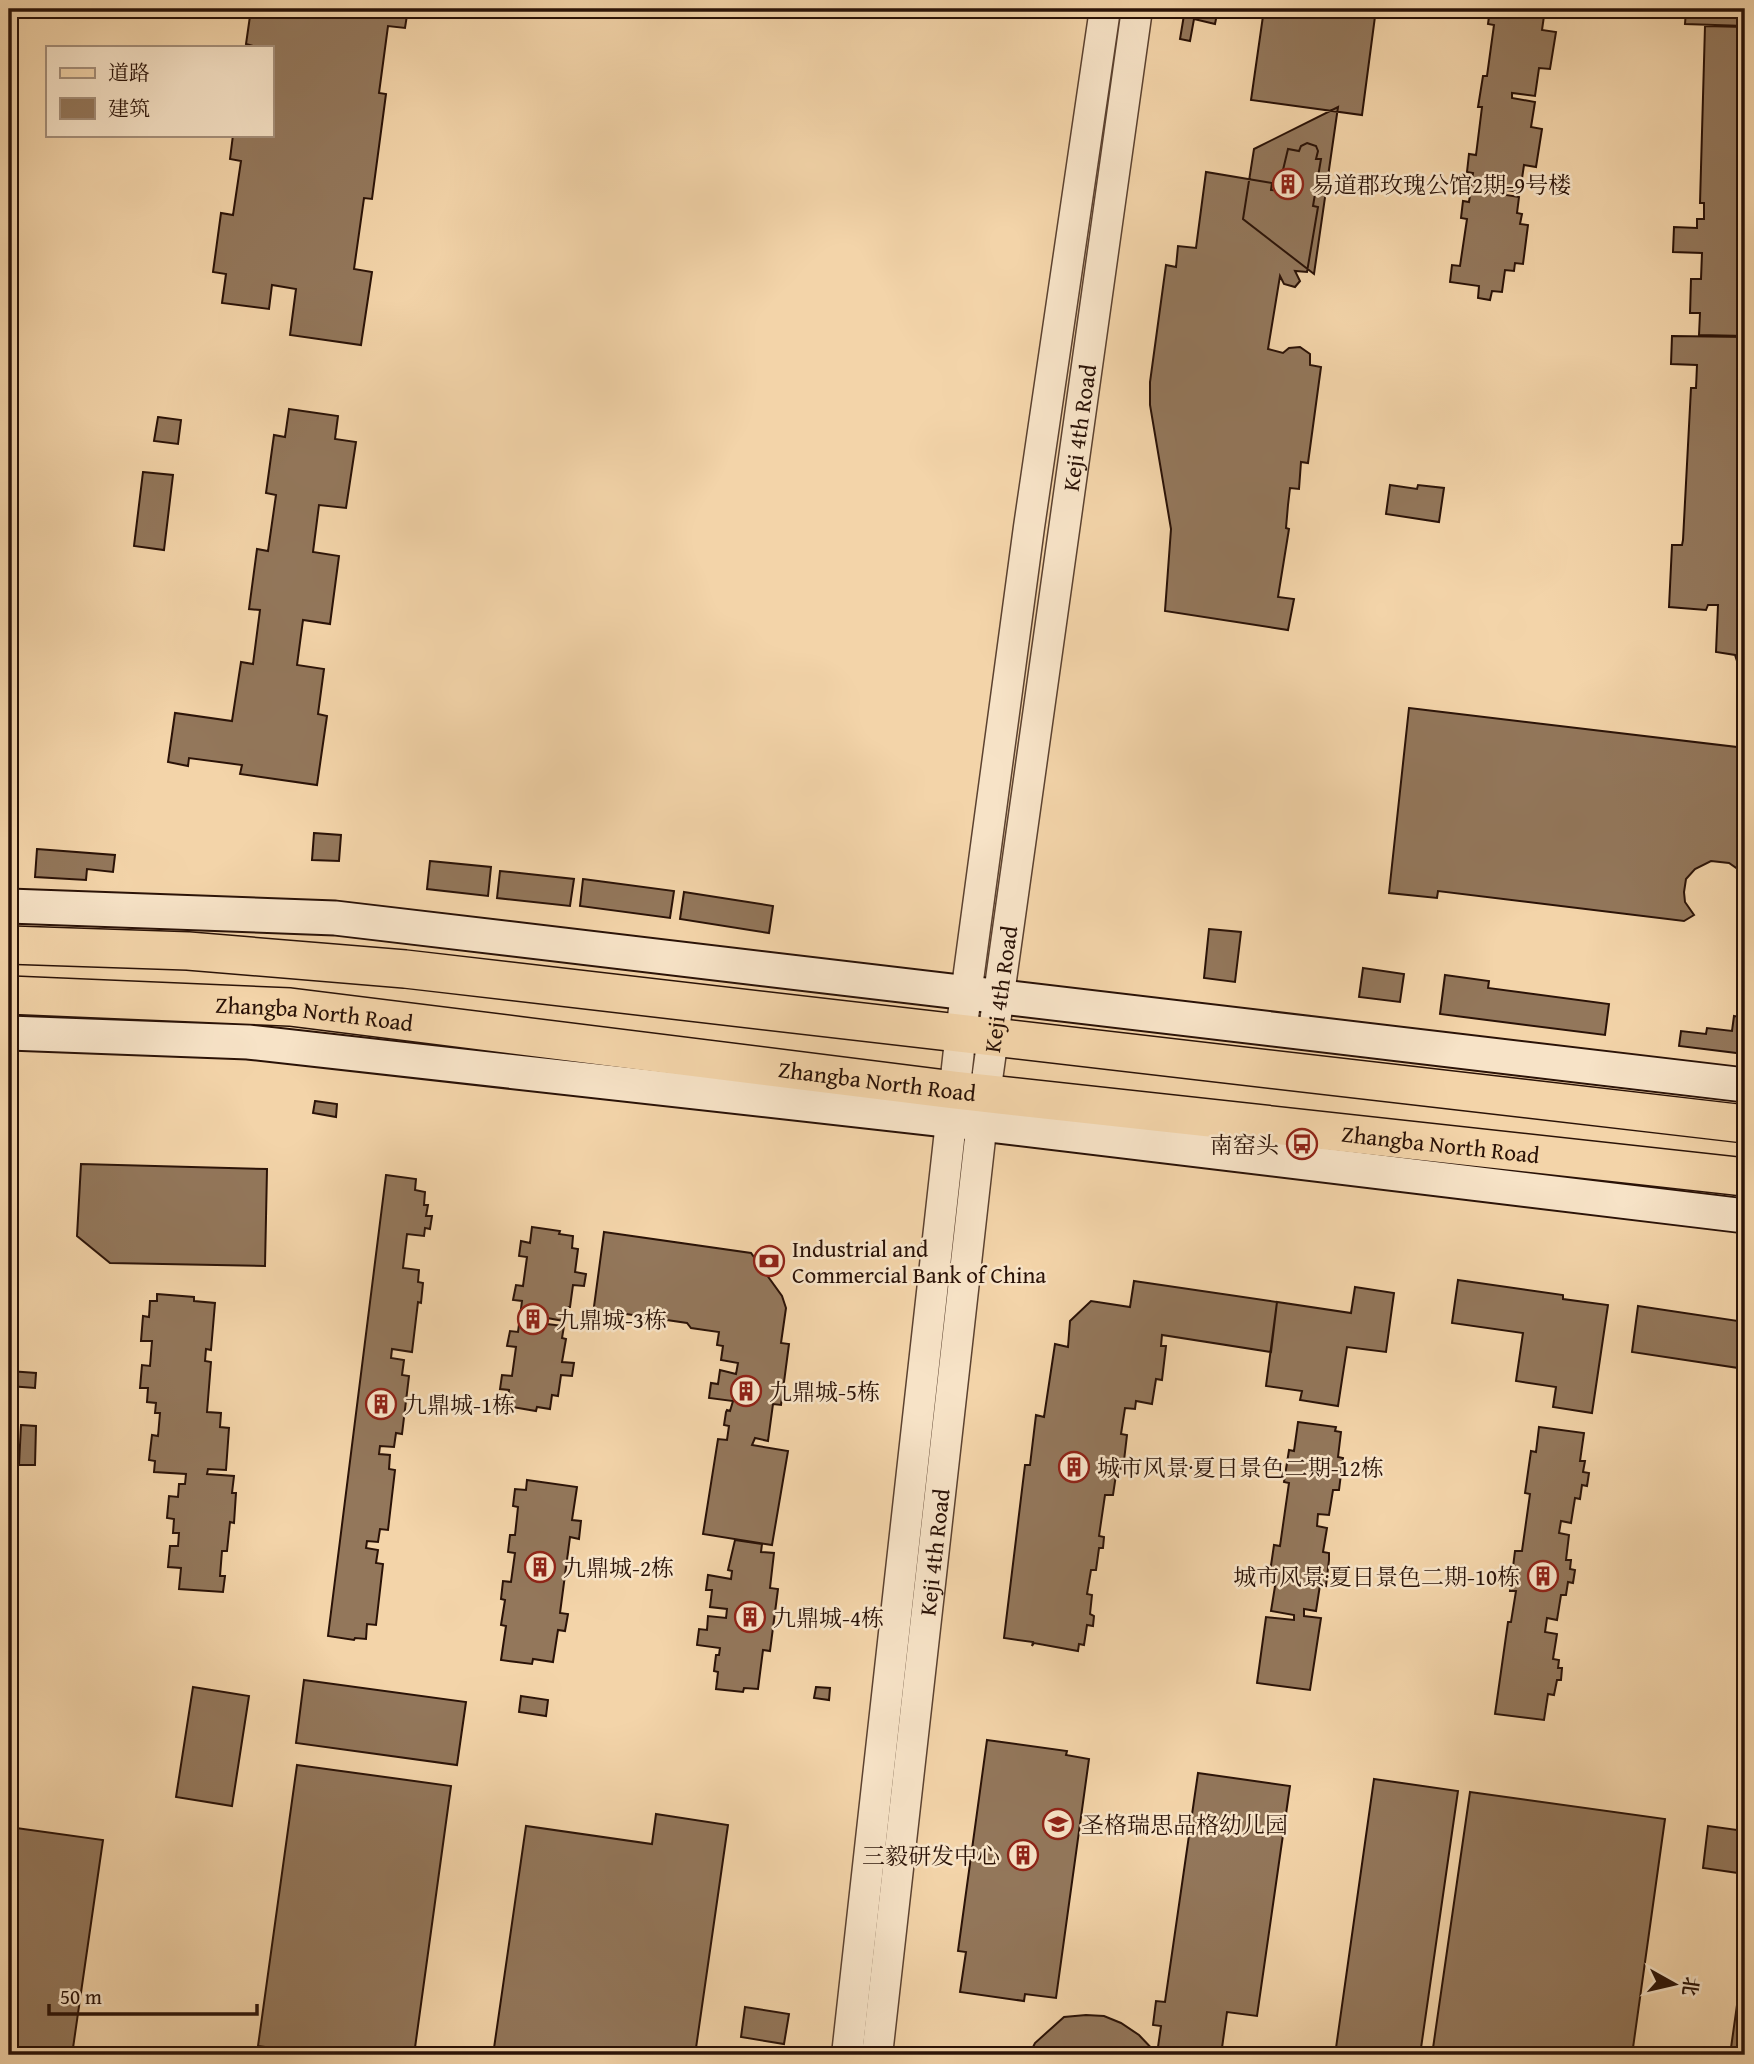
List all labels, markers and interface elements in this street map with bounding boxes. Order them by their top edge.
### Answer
legend [46,46,273,136]
text: 道路 [108,57,150,88]
text: 建筑 [108,93,150,124]
building icon: 易道郡玫瑰公馆2期-9号楼 [1271,167,1305,201]
place label: 易道郡玫瑰公馆2期-9号楼 [1311,168,1571,201]
street label: Keji 4th Road [1053,361,1104,493]
street label: Keji 4th Road [975,923,1025,1055]
street label: Zhangba North Road [215,987,416,1039]
street label: Zhangba North Road [776,1052,978,1109]
street label: Zhangba North Road [1340,1116,1542,1171]
bus stop icon: 南窑头 [1285,1127,1319,1161]
place label: 南窑头 [1210,1128,1279,1161]
place label: Industrial and Commercial Bank of China [792,1232,1046,1291]
bank icon: Industrial and Commercial Bank of China [752,1244,786,1278]
building icon: 九鼎城-3栋 [516,1302,550,1336]
place label: 九鼎城-3栋 [556,1303,667,1336]
building icon: 九鼎城-5栋 [729,1374,763,1408]
place label: 九鼎城-5栋 [769,1375,880,1408]
building icon: 九鼎城-1栋 [364,1387,398,1421]
place label: 九鼎城-1栋 [404,1388,515,1421]
building icon: 城市风景·夏日景色二期-12栋 [1057,1450,1091,1484]
place label: 城市风景·夏日景色二期-12栋 [1097,1451,1384,1484]
street label: Keji 4th Road [910,1486,957,1617]
building icon: 九鼎城-2栋 [523,1550,557,1584]
place label: 九鼎城-2栋 [563,1551,674,1584]
building icon: 城市风景·夏日景色二期-10栋 [1526,1559,1560,1593]
place label: 城市风景·夏日景色二期-10栋 [1233,1560,1520,1593]
building icon: 九鼎城-4栋 [733,1600,767,1634]
place label: 九鼎城-4栋 [773,1601,884,1634]
school or university icon: 圣格瑞思品格幼儿园 [1041,1807,1075,1841]
place label: 圣格瑞思品格幼儿园 [1081,1808,1288,1841]
building icon: 三毅研发中心 [1006,1838,1040,1872]
place label: 三毅研发中心 [862,1839,1000,1872]
north arrow [1638,1948,1708,2018]
scale bar [49,1973,257,2017]
text: 北 [1676,1975,1706,1998]
text: 50 m [60,1981,102,2012]

